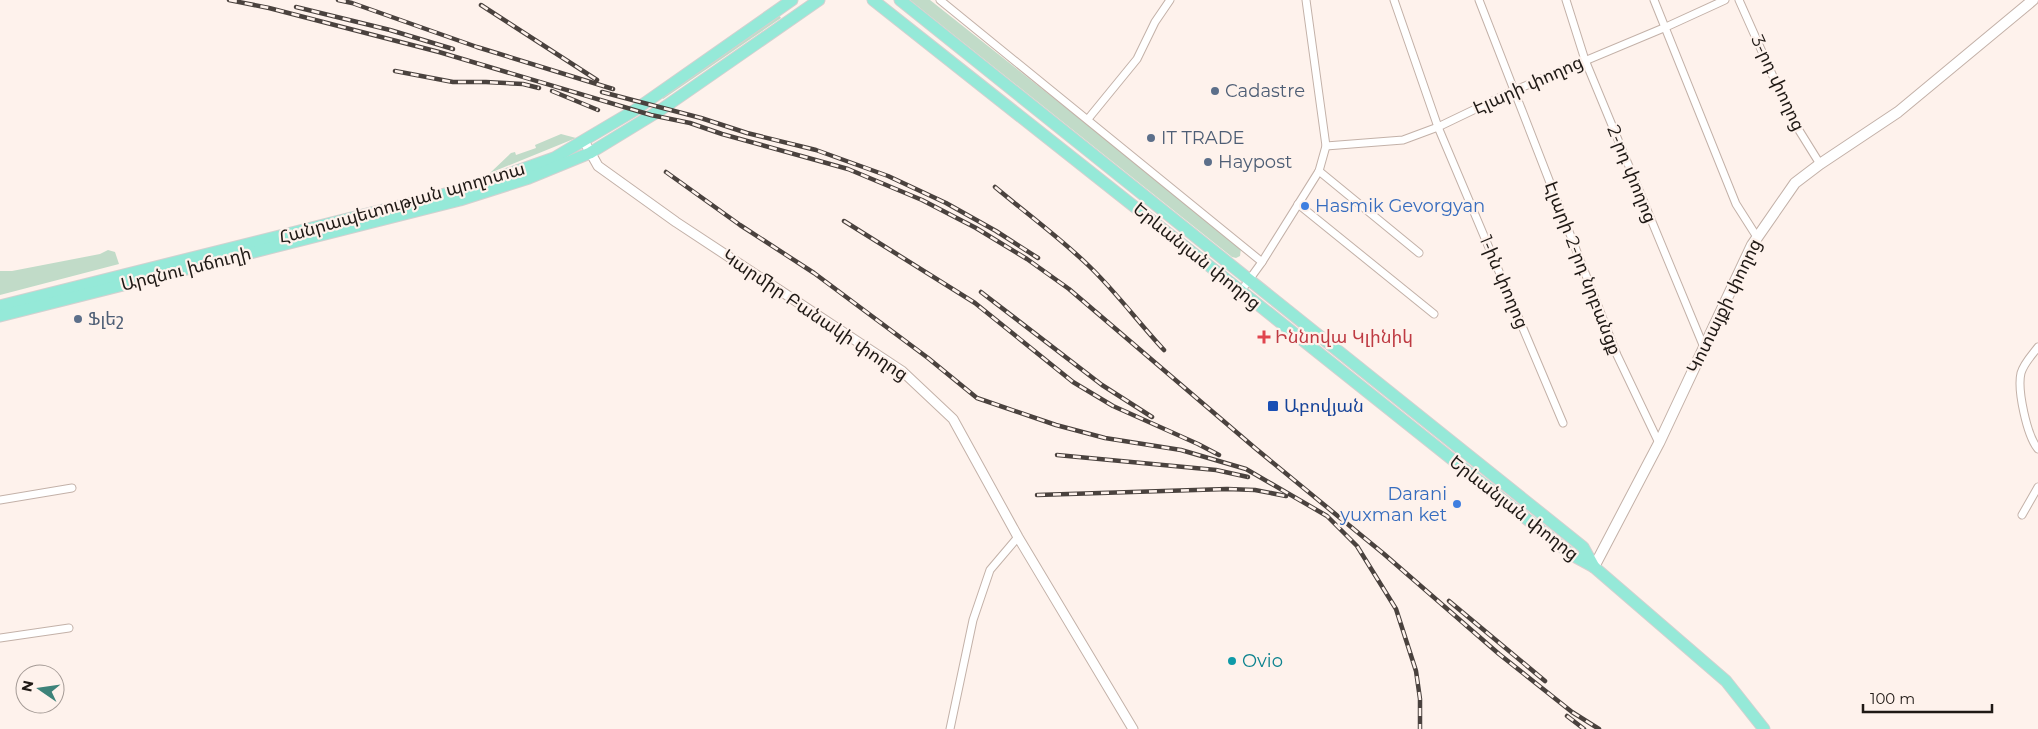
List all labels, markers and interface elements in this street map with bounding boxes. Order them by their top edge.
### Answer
street label: 3-րդ փողոց [1746,31,1810,135]
street label: Էլարի փողոց [1470,51,1586,119]
place label: Cadastre [1225,80,1305,102]
marker: Cadastre [1209,85,1221,97]
street label: 2-րդ փողոց [1602,122,1662,226]
place label: IT TRADE [1161,127,1245,149]
marker: IT TRADE [1145,132,1157,144]
place label: Haypost [1218,151,1292,173]
marker: Haypost [1202,156,1214,168]
street label: Հանրապետության պողոտա [276,157,528,249]
street label: Էլարի 2-րդ նրբանցք [1540,178,1626,358]
place label: Hasmik Gevorgyan [1315,195,1485,217]
street label: Երևանյան փողոց [1129,198,1265,314]
marker: Hasmik Gevorgyan [1299,200,1311,212]
street label: 1-ին փողոց [1475,232,1533,332]
street label: Կոտայքի փողոց [1682,235,1766,377]
street label: Արզնու խճուղի [119,242,253,296]
street label: Կարմիր Բանակի փողոց [718,245,912,385]
place label: Ֆլեշ [88,308,124,330]
marker: Ֆլեշ [72,313,84,325]
place label: Իննովա Կլինիկ [1275,326,1413,348]
marker: Իննովա Կլինիկ [1257,330,1271,344]
place label: Աբովյան [1284,395,1364,417]
marker: Աբովյան [1266,399,1280,413]
street label: Երևանյան փողոց [1445,451,1583,565]
place label: Darani yuxman ket [1339,483,1447,526]
marker: Darani yuxman ket [1451,498,1463,510]
place label: Ovio [1242,650,1283,672]
marker: Ovio [1226,655,1238,667]
north arrow [15,664,65,714]
text: N [17,679,37,694]
scale bar [1863,682,1992,714]
text: 100 m [1870,689,1915,708]

